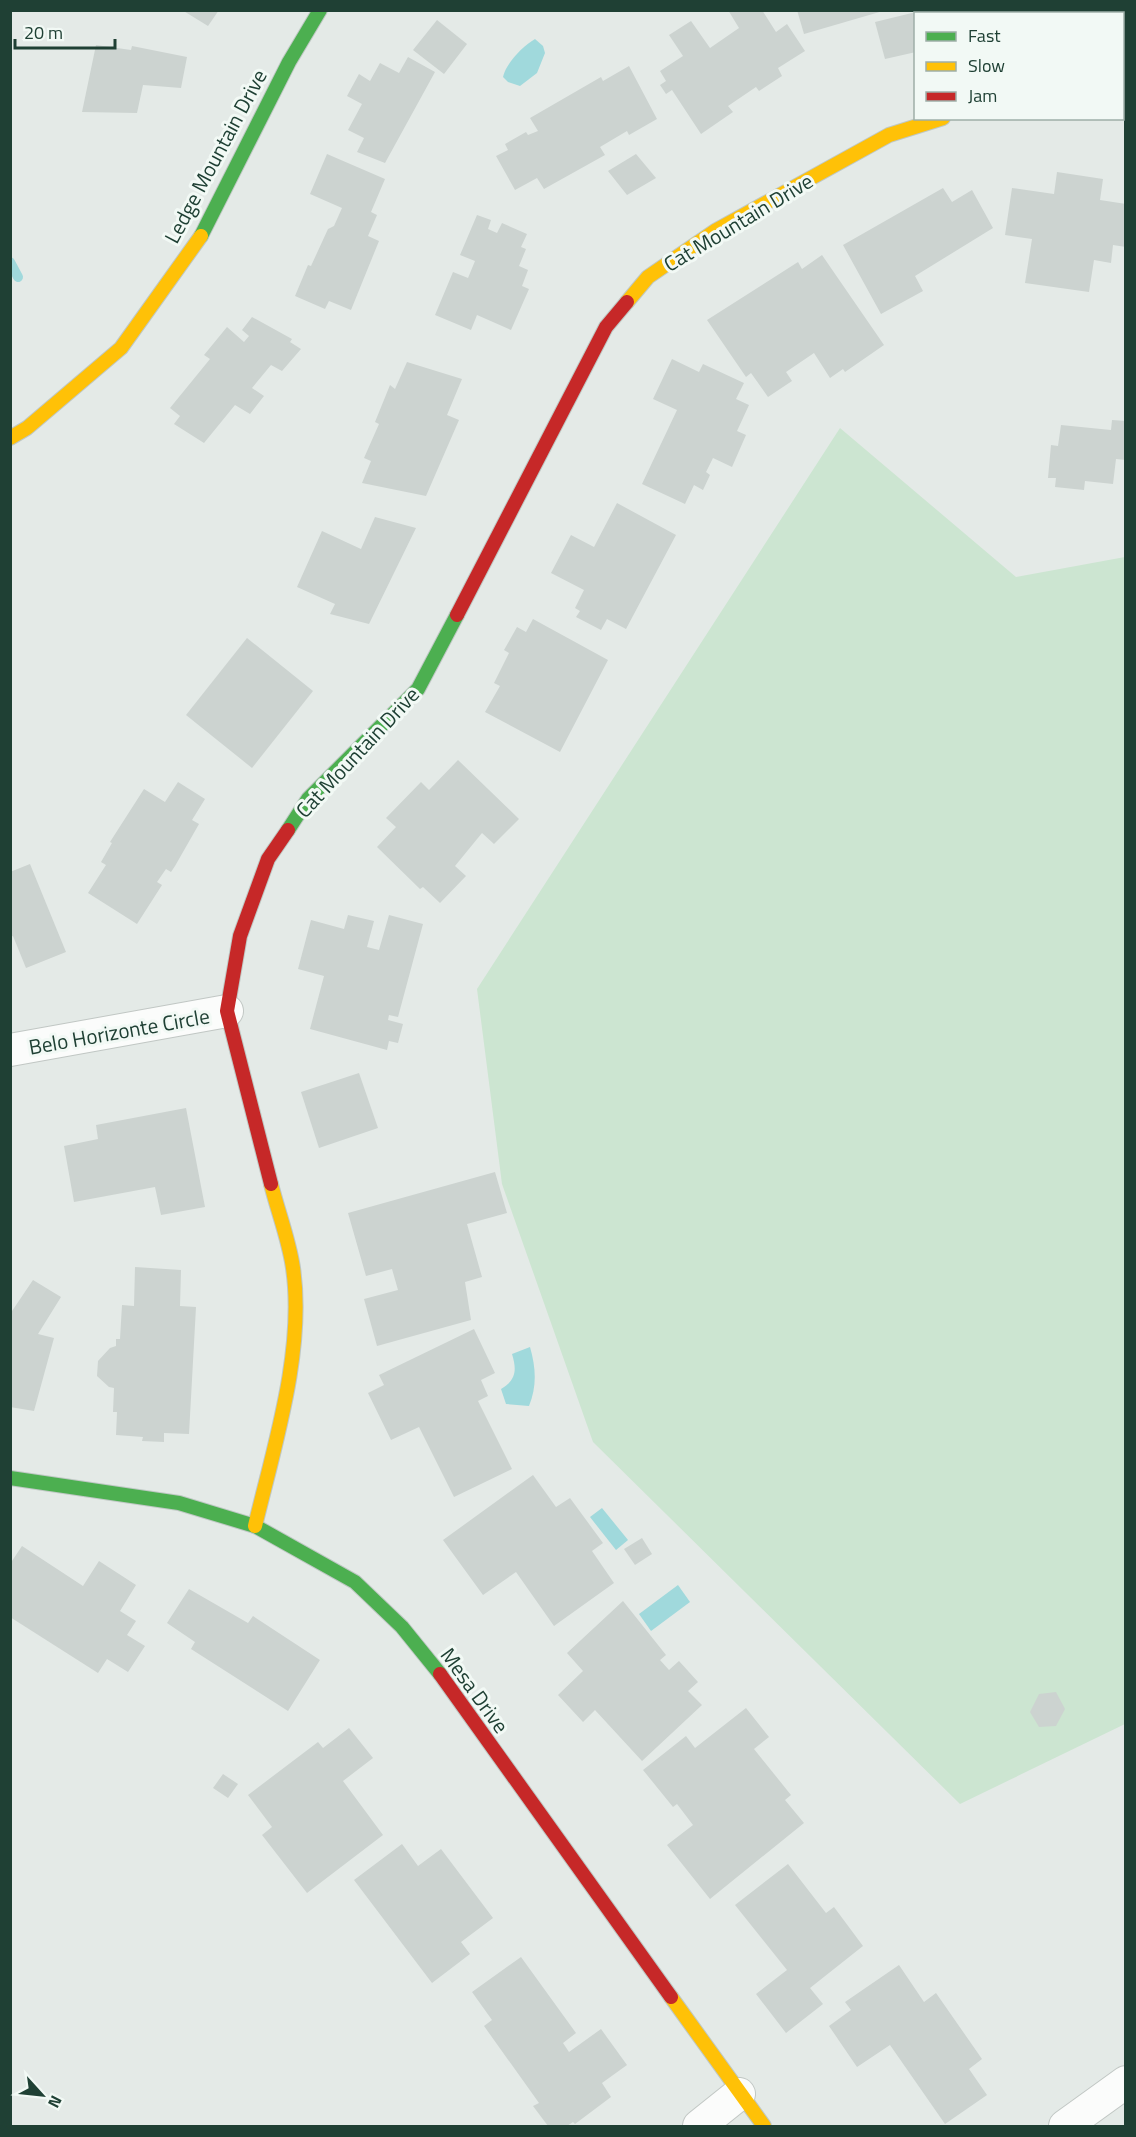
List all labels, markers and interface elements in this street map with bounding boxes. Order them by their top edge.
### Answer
scale bar [15,12,116,50]
legend [914,12,1124,120]
text: 20 m [24,19,63,46]
text: Fast [968,22,1001,49]
text: Slow [968,52,1005,79]
street label: Ledge Mountain Drive [156,63,274,249]
text: Jam [968,82,997,109]
street label: Cat Mountain Drive [657,165,819,279]
street label: Cat Mountain Drive [288,679,426,825]
street label: Belo Horizonte Circle [26,999,212,1063]
street label: Mesa Drive [433,1641,517,1739]
north arrow [12,2065,72,2125]
text: N [42,2091,69,2112]

